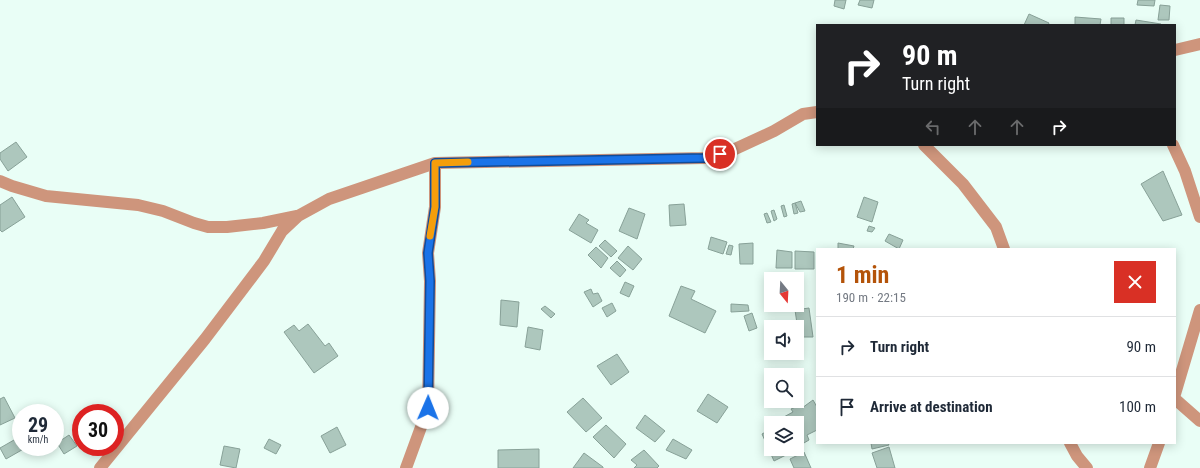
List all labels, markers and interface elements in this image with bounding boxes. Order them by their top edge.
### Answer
text: 90 m [902,39,958,72]
icon: right [836,40,888,92]
text: Turn right [902,73,970,94]
icon: left [922,116,944,138]
icon: ahead [964,116,986,138]
icon: ahead [1006,116,1028,138]
icon: right [1048,116,1070,138]
pin [703,137,737,171]
icon: arrive [709,143,731,165]
text: 1 min [836,261,889,289]
button: close [1114,261,1156,303]
north arrow [764,272,804,312]
map controls [764,272,804,456]
text: 190 m · 22:15 [836,290,906,305]
button: sound [764,320,804,360]
icon: right [836,336,858,358]
text: Turn right [870,338,929,356]
text: 90 m [1126,338,1156,356]
button: search [764,368,804,408]
position arrow [407,387,449,429]
icon: arrive [836,396,858,418]
text: Arrive at destination [870,398,993,416]
text: 100 m [1119,398,1156,416]
speed limit sign: 30 [72,404,124,456]
text: 29 [28,413,48,437]
button: layers [764,416,804,456]
text: km/h [28,434,48,445]

